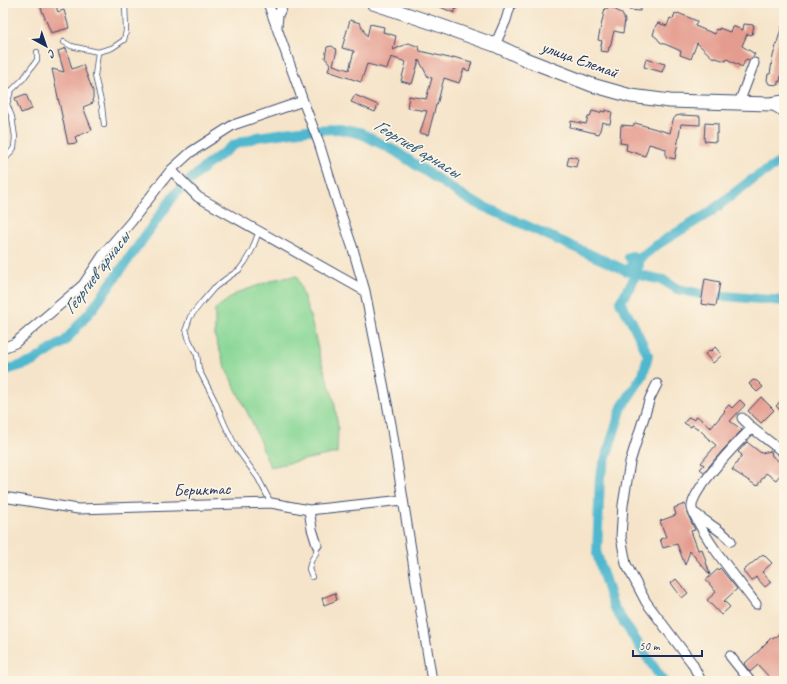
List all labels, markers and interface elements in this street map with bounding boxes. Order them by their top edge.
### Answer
north arrow [26,26,66,66]
street label: улица Елемай [538,36,622,83]
text: С [45,47,59,62]
water label: Георгиев арнасы [370,114,467,184]
water label: Георгиев арнасы [58,225,136,318]
street label: Бериктас [173,478,232,501]
scale bar [633,632,702,658]
text: 50 m [639,638,661,654]

